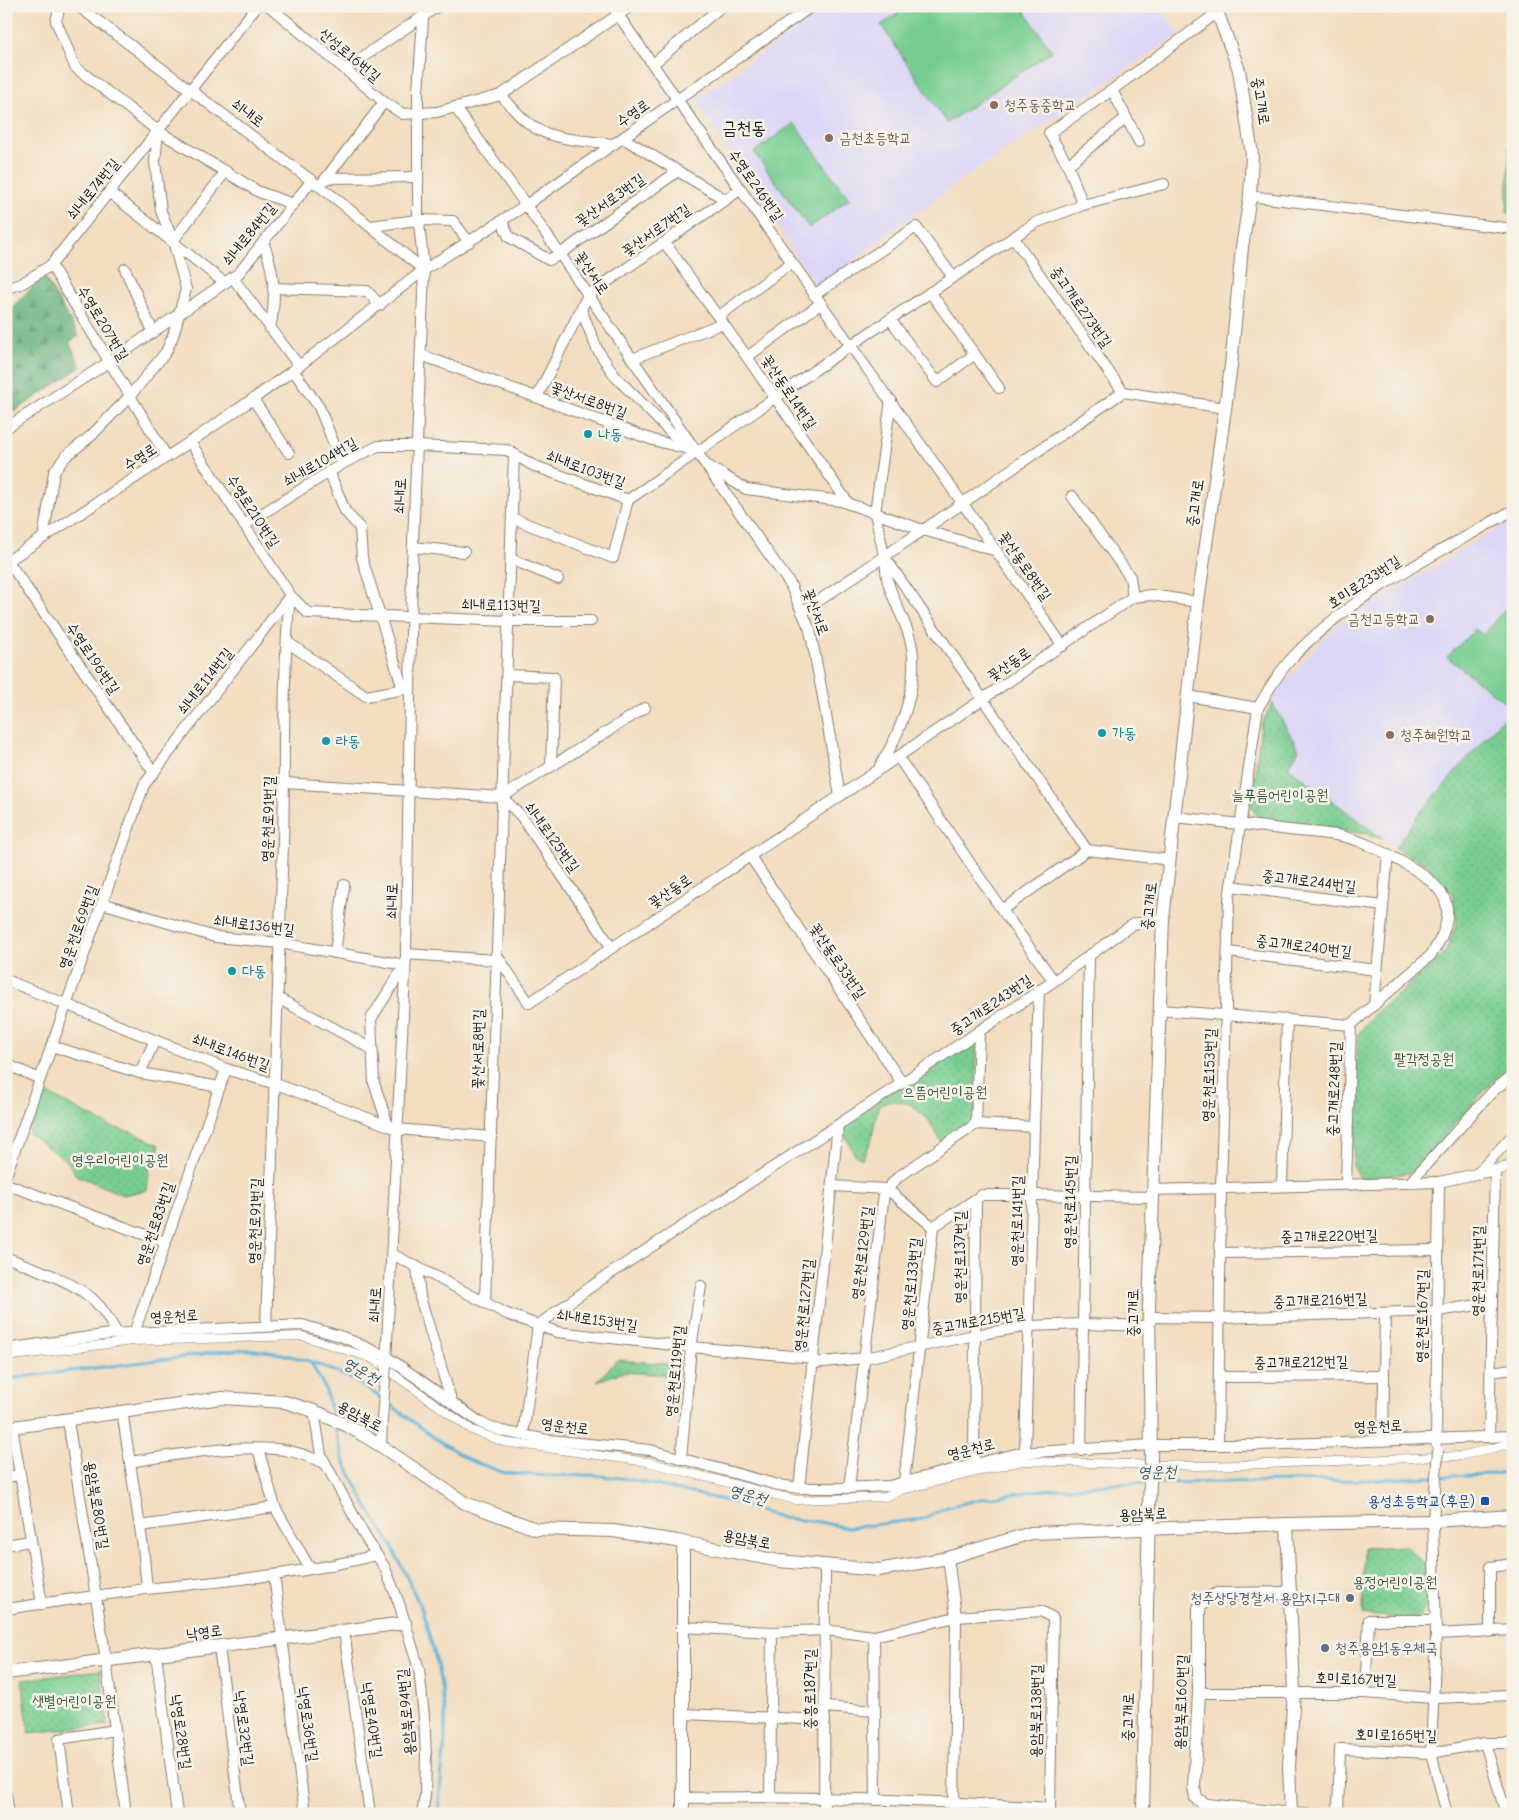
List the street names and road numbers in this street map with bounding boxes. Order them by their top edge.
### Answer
street label: 산성로16번길 [316,24,384,86]
street label: 중고개로 [1248,76,1274,126]
street label: 쇠내로 [228,95,268,131]
street label: 수영로 [613,95,653,131]
street label: 수영로246번길 [725,146,787,224]
street label: 쇠내로74번길 [63,155,123,223]
street label: 꽃산서로3번길 [572,170,648,230]
street label: 쇠내로84번길 [218,199,280,269]
street label: 꽃산서로7번길 [618,200,694,260]
street label: 꽃산서로 [571,248,613,298]
street label: 중고개로273번길 [1046,263,1116,351]
street label: 수영로207번길 [74,282,132,364]
street label: 꽃산동로14번길 [758,351,820,433]
street label: 꽃산서로8번길 [548,378,630,422]
street label: 쇠내로104번길 [280,434,360,490]
street label: 수영로 [120,440,160,474]
street label: 쇠내로103번길 [544,446,628,492]
street label: 수영로210번길 [223,471,283,551]
street label: 쇠내로 [390,478,410,514]
street label: 중고개로 [1183,478,1207,528]
street label: 꽃산동로8번길 [995,528,1055,604]
street label: 호미로233번길 [1324,552,1404,612]
street label: 꽃산서로 [799,586,833,638]
street label: 쇠내로113번길 [461,595,541,615]
street label: 수영로196번길 [63,619,123,697]
street label: 꽃산동로 [984,643,1034,685]
street label: 쇠내로114번길 [173,644,237,718]
street label: 영운천로91번길 [257,776,279,862]
street label: 쇠내로125번길 [521,798,583,876]
street label: 중고개로244번길 [1261,866,1357,896]
street label: 꽃산동로 [645,870,695,912]
street label: 중고개로 [1138,881,1160,931]
street label: 영운천로69번길 [54,882,102,972]
street label: 쇠내로 [383,883,401,919]
street label: 쇠내로136번길 [212,911,296,939]
street label: 꽃산동로33번길 [806,920,870,1002]
street label: 중고개로240번길 [1255,931,1353,961]
street label: 중고개로243번길 [947,971,1035,1039]
street label: 꽃산서로8번길 [468,1009,488,1089]
street label: 영운천로153번길 [1198,1028,1220,1122]
street label: 쇠내로146번길 [190,1030,272,1074]
street label: 중고개로248번길 [1323,1041,1345,1137]
street label: 영운천로145번길 [1060,1155,1080,1249]
street label: 영운천로141번길 [1007,1175,1027,1267]
street label: 영운천로91번길 [244,1178,266,1264]
street label: 영운천로83번길 [132,1180,178,1268]
street label: 영운천로129번길 [847,1205,877,1301]
street label: 영운천로137번길 [951,1210,969,1304]
street label: 영운천로171번길 [1468,1225,1488,1317]
street label: 중고개로220번길 [1280,1226,1378,1246]
street label: 영운천로133번길 [897,1237,925,1331]
street label: 영운천로127번길 [790,1258,818,1352]
street label: 영운천로167번길 [1412,1269,1432,1363]
street label: 쇠내로 [365,1286,385,1324]
street label: 중고개로 [1124,1289,1142,1337]
street label: 중고개로216번길 [1273,1289,1367,1311]
street label: 중고개로215번길 [930,1304,1026,1338]
street label: 쇠내로153번길 [555,1305,639,1335]
street label: 영운천로 [149,1306,199,1326]
street label: 영운천로119번길 [661,1324,689,1418]
street label: 중고개로212번길 [1254,1352,1348,1372]
street label: 용암북로 [334,1397,386,1435]
street label: 영운천로 [540,1414,590,1438]
street label: 영운천로 [1354,1416,1402,1436]
street label: 영운천로 [945,1434,997,1464]
street label: 용암북로80번길 [81,1459,113,1551]
street label: 용암북로 [1119,1504,1167,1524]
street label: 용암북로 [722,1526,772,1552]
street label: 낙영로 [185,1621,223,1643]
street label: 중흥로187번길 [801,1648,819,1730]
street label: 용암북로160번길 [1170,1654,1192,1750]
street label: 용암북로138번길 [1026,1664,1046,1758]
street label: 용암북로94번길 [393,1668,419,1756]
street label: 호미로167번길 [1315,1669,1397,1689]
street label: 낙영로40번길 [358,1681,386,1759]
street label: 낙영로36번길 [294,1685,322,1763]
street label: 낙영로32번길 [230,1689,258,1767]
street label: 낙영로28번길 [167,1693,195,1771]
street label: 중고개로 [1119,1693,1137,1741]
street label: 호미로165번길 [1355,1725,1437,1745]

